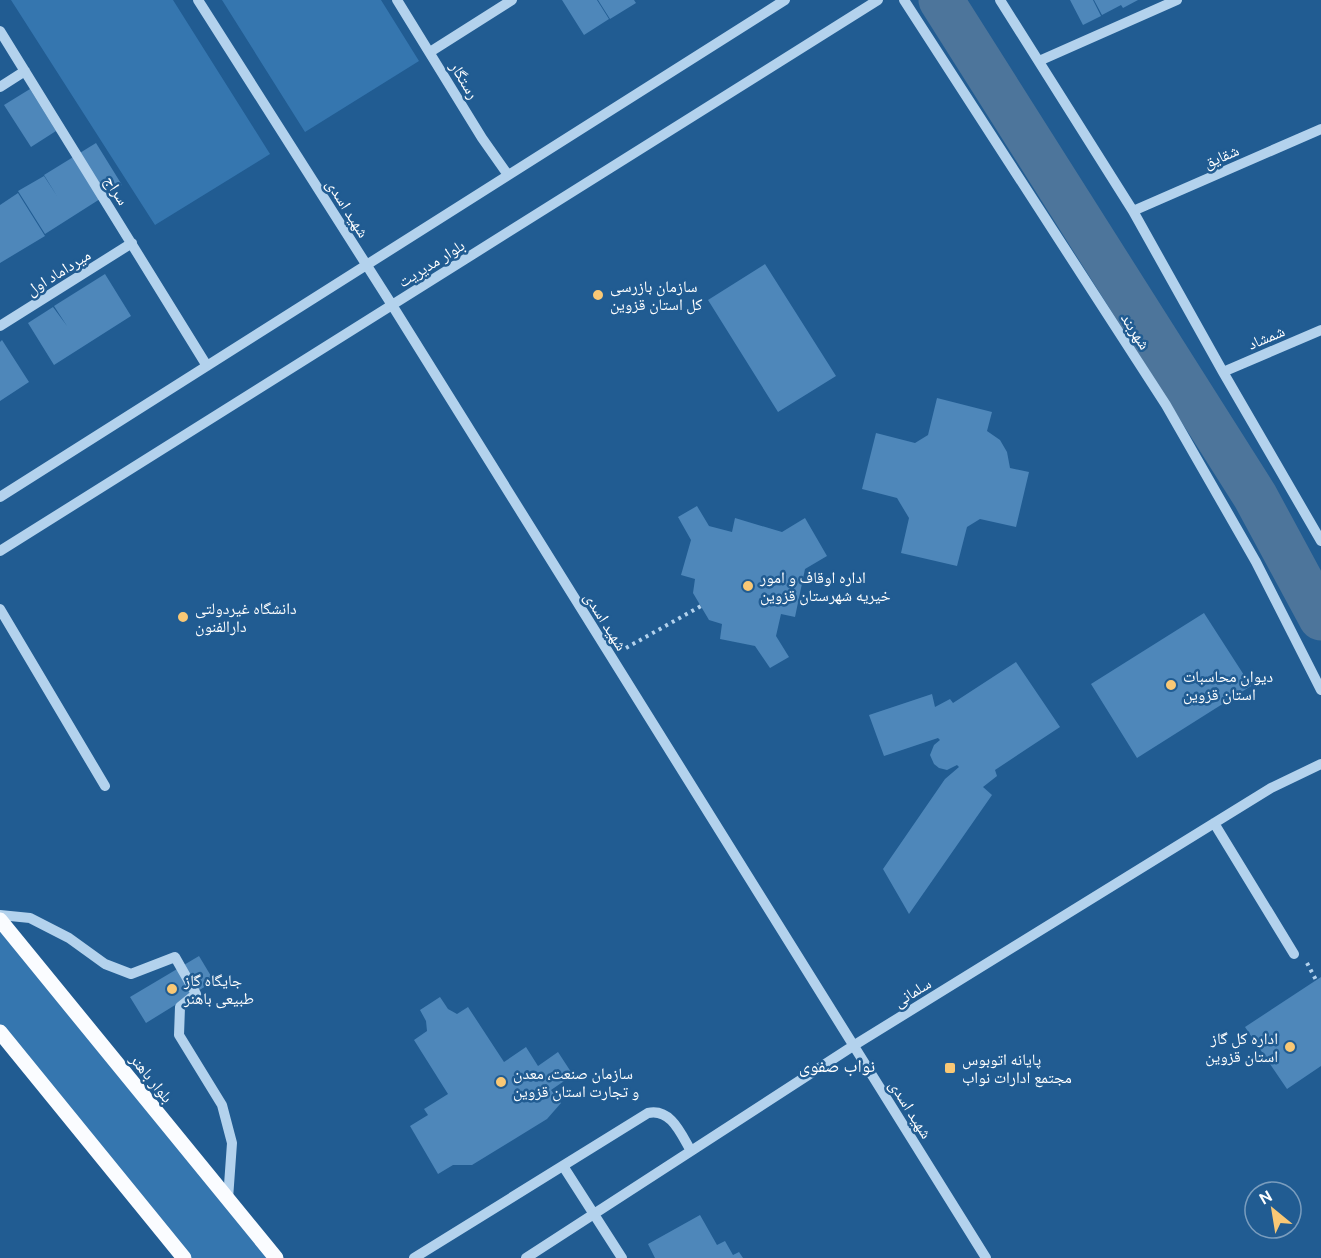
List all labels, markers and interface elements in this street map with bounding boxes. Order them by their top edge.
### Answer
street label: رستگار [446,57,483,102]
street label: شقایق [1201,141,1242,173]
street label: سراج [99,172,133,209]
street label: شهید اسدی [321,175,373,242]
street label: بلوار مدیریت [394,236,468,291]
street label: میرداماد اول [23,245,95,301]
place label: سازمان بازرسی کل استان قزوین [610,277,703,315]
marker: سازمان بازرسی کل استان قزوین [591,288,605,302]
street label: شهربند [1117,309,1154,353]
street label: شمشاد [1245,321,1287,353]
place label: اداره اوقاف و امور خیریه شهرستان قزوین [759,568,891,606]
marker: اداره اوقاف و امور خیریه شهرستان قزوین [741,579,755,593]
street label: شهید اسدی [579,588,631,655]
place label: دانشگاه غیردولتی دارالفنون [195,599,297,637]
marker: دانشگاه غیردولتی دارالفنون [176,610,190,624]
place label: دیوان محاسبات استان قزوین [1183,667,1273,705]
marker: دیوان محاسبات استان قزوین [1164,678,1178,692]
place label: جایگاه گاز طبیعی باهنر [183,971,254,1009]
street label: سلمانی [890,974,935,1012]
marker: جایگاه گاز طبیعی باهنر [165,982,179,996]
place label: اداره کل گاز استان قزوین [1205,1029,1278,1067]
marker: اداره کل گاز استان قزوین [1283,1040,1297,1054]
street label: بلوار باهنر [126,1049,177,1107]
place label: پایانه اتوبوس مجتمع ادارات نواب [962,1050,1072,1088]
district label: نواب صفوی [799,1055,875,1077]
marker: پایانه اتوبوس مجتمع ادارات نواب [943,1061,957,1075]
place label: سازمان صنعت، معدن و تجارت استان قزوین [513,1064,639,1102]
marker: سازمان صنعت، معدن و تجارت استان قزوین [494,1075,508,1089]
street label: شهید اسدی [884,1076,936,1143]
north arrow [1243,1180,1303,1240]
text: N [1256,1186,1275,1208]

